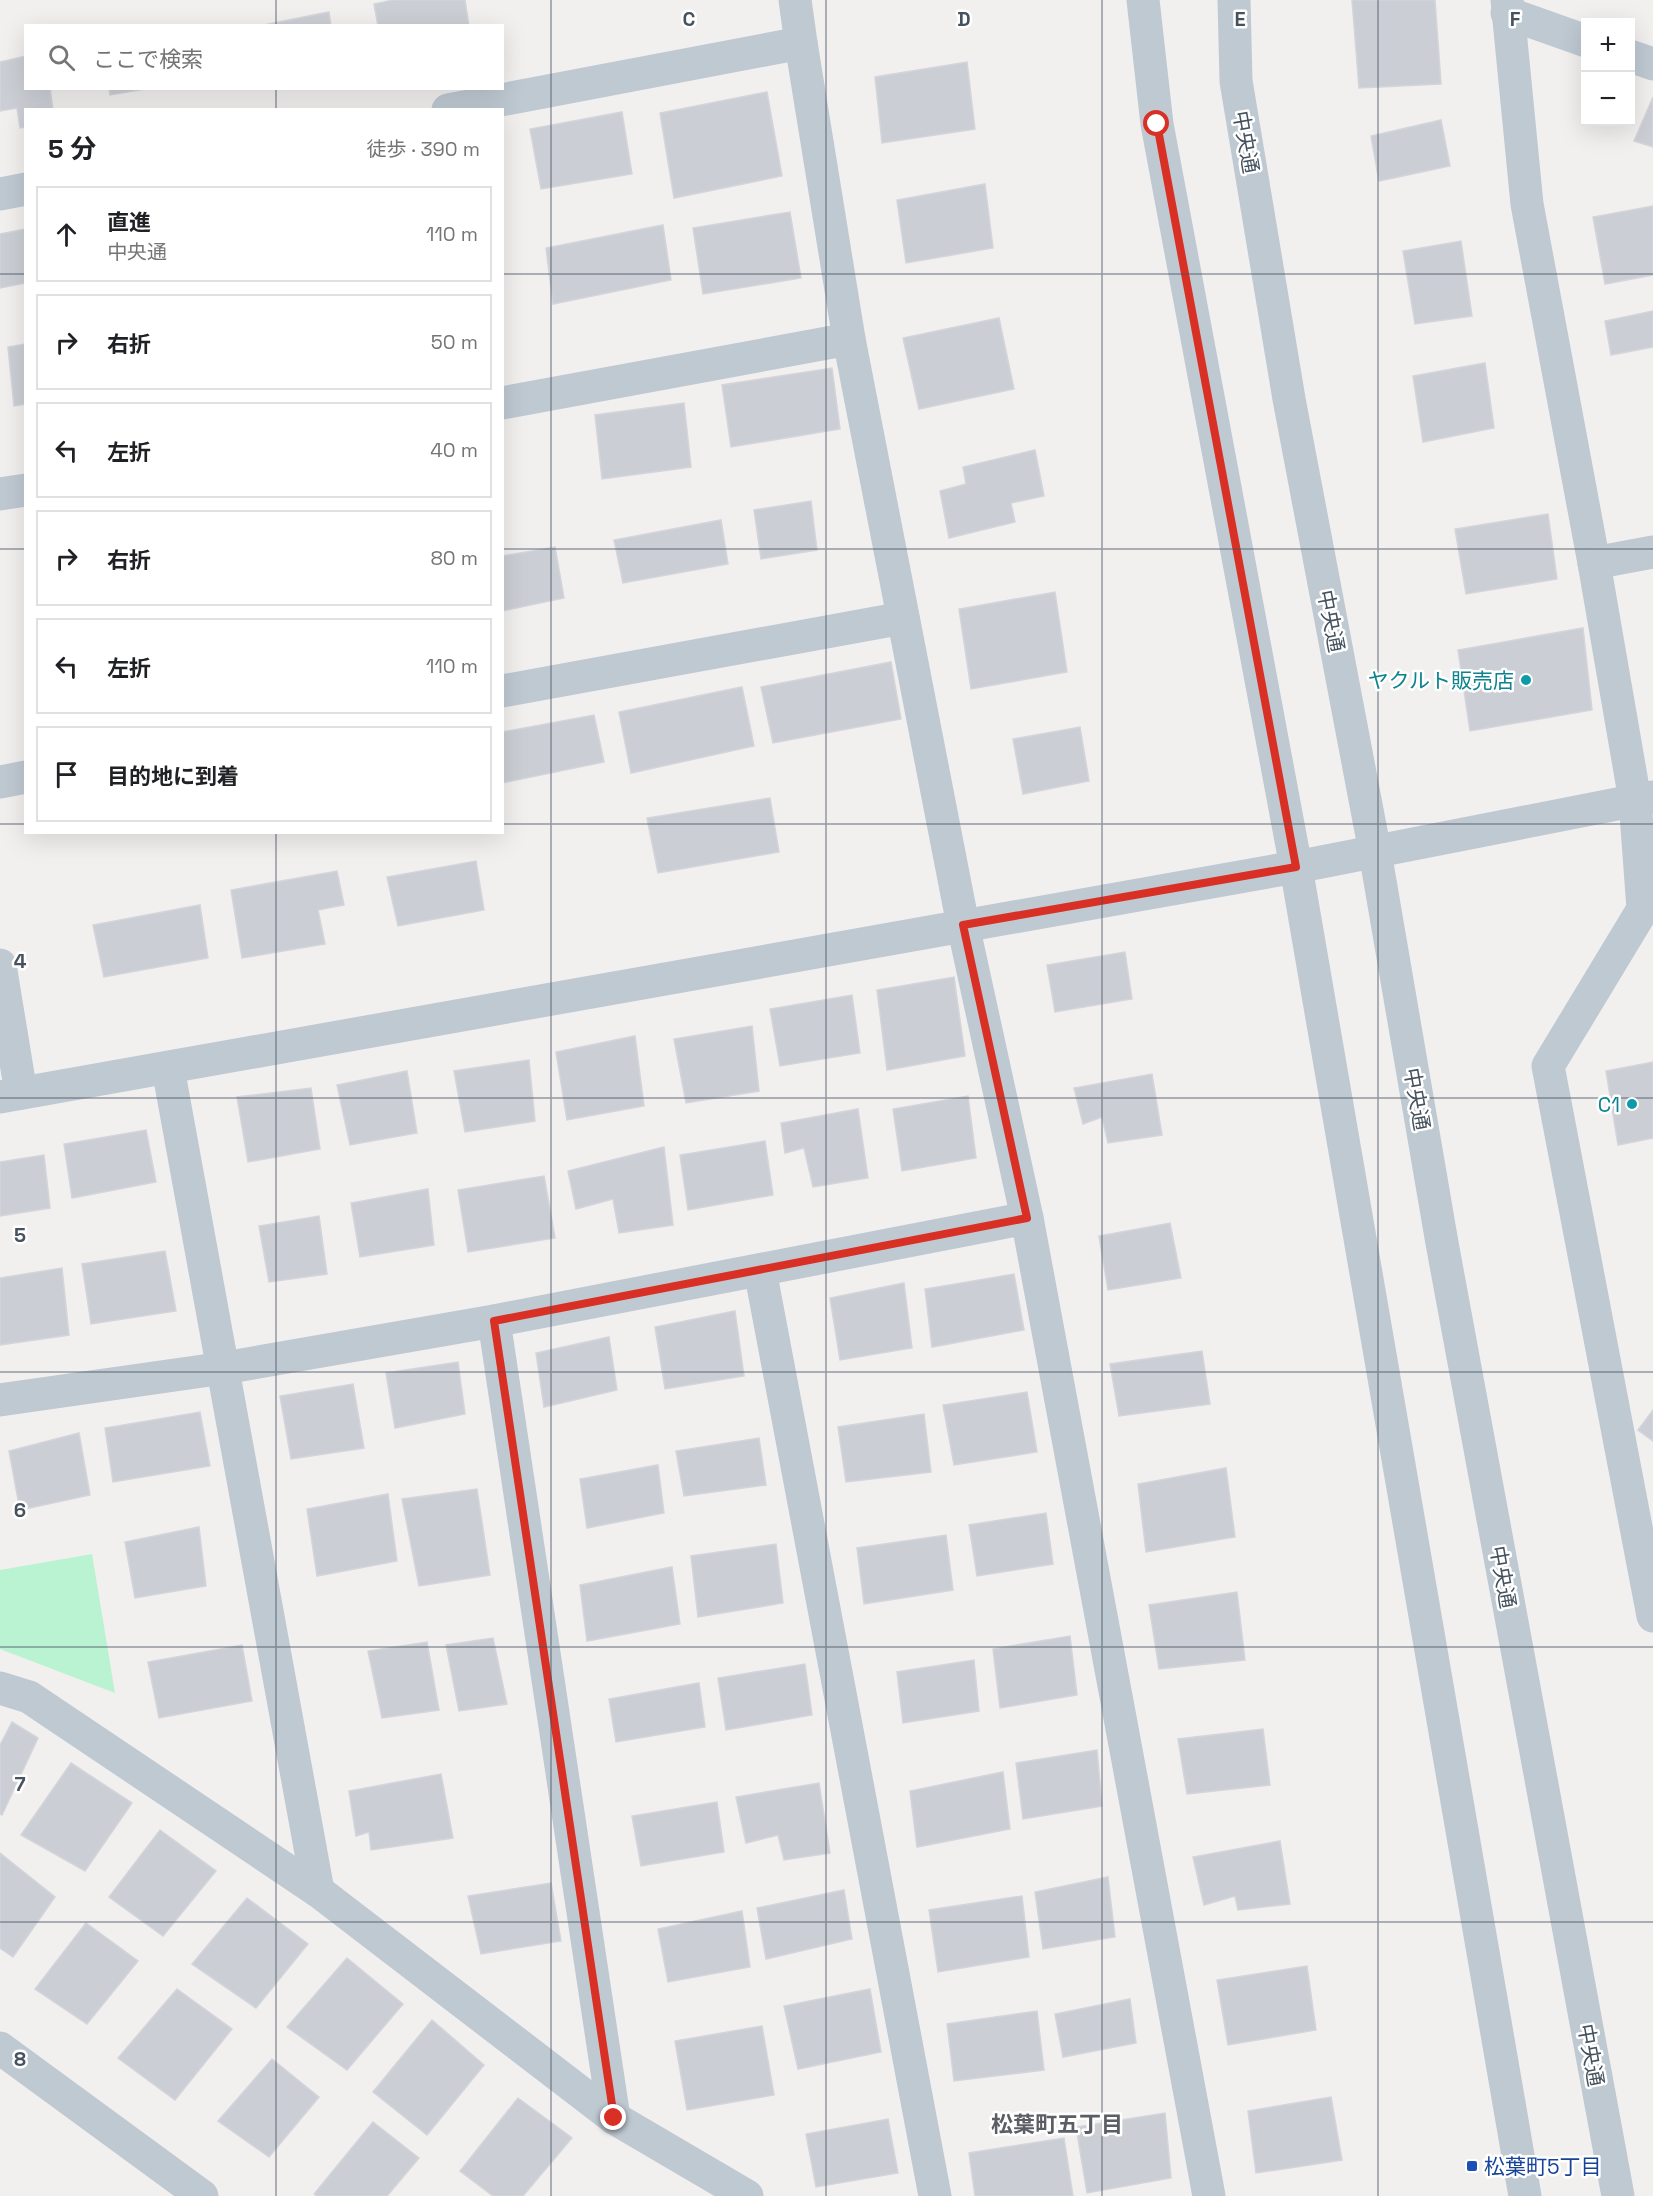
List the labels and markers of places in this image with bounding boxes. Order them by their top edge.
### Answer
place label: ヤクルト販売店 [1368,667,1514,694]
marker: ヤクルト販売店 [1519,673,1533,687]
place label: C1 [1598,1091,1620,1118]
marker: C1 [1625,1097,1639,1111]
place label: 松葉町5丁目 [1484,2153,1602,2180]
marker: 松葉町5丁目 [1465,2159,1479,2173]

